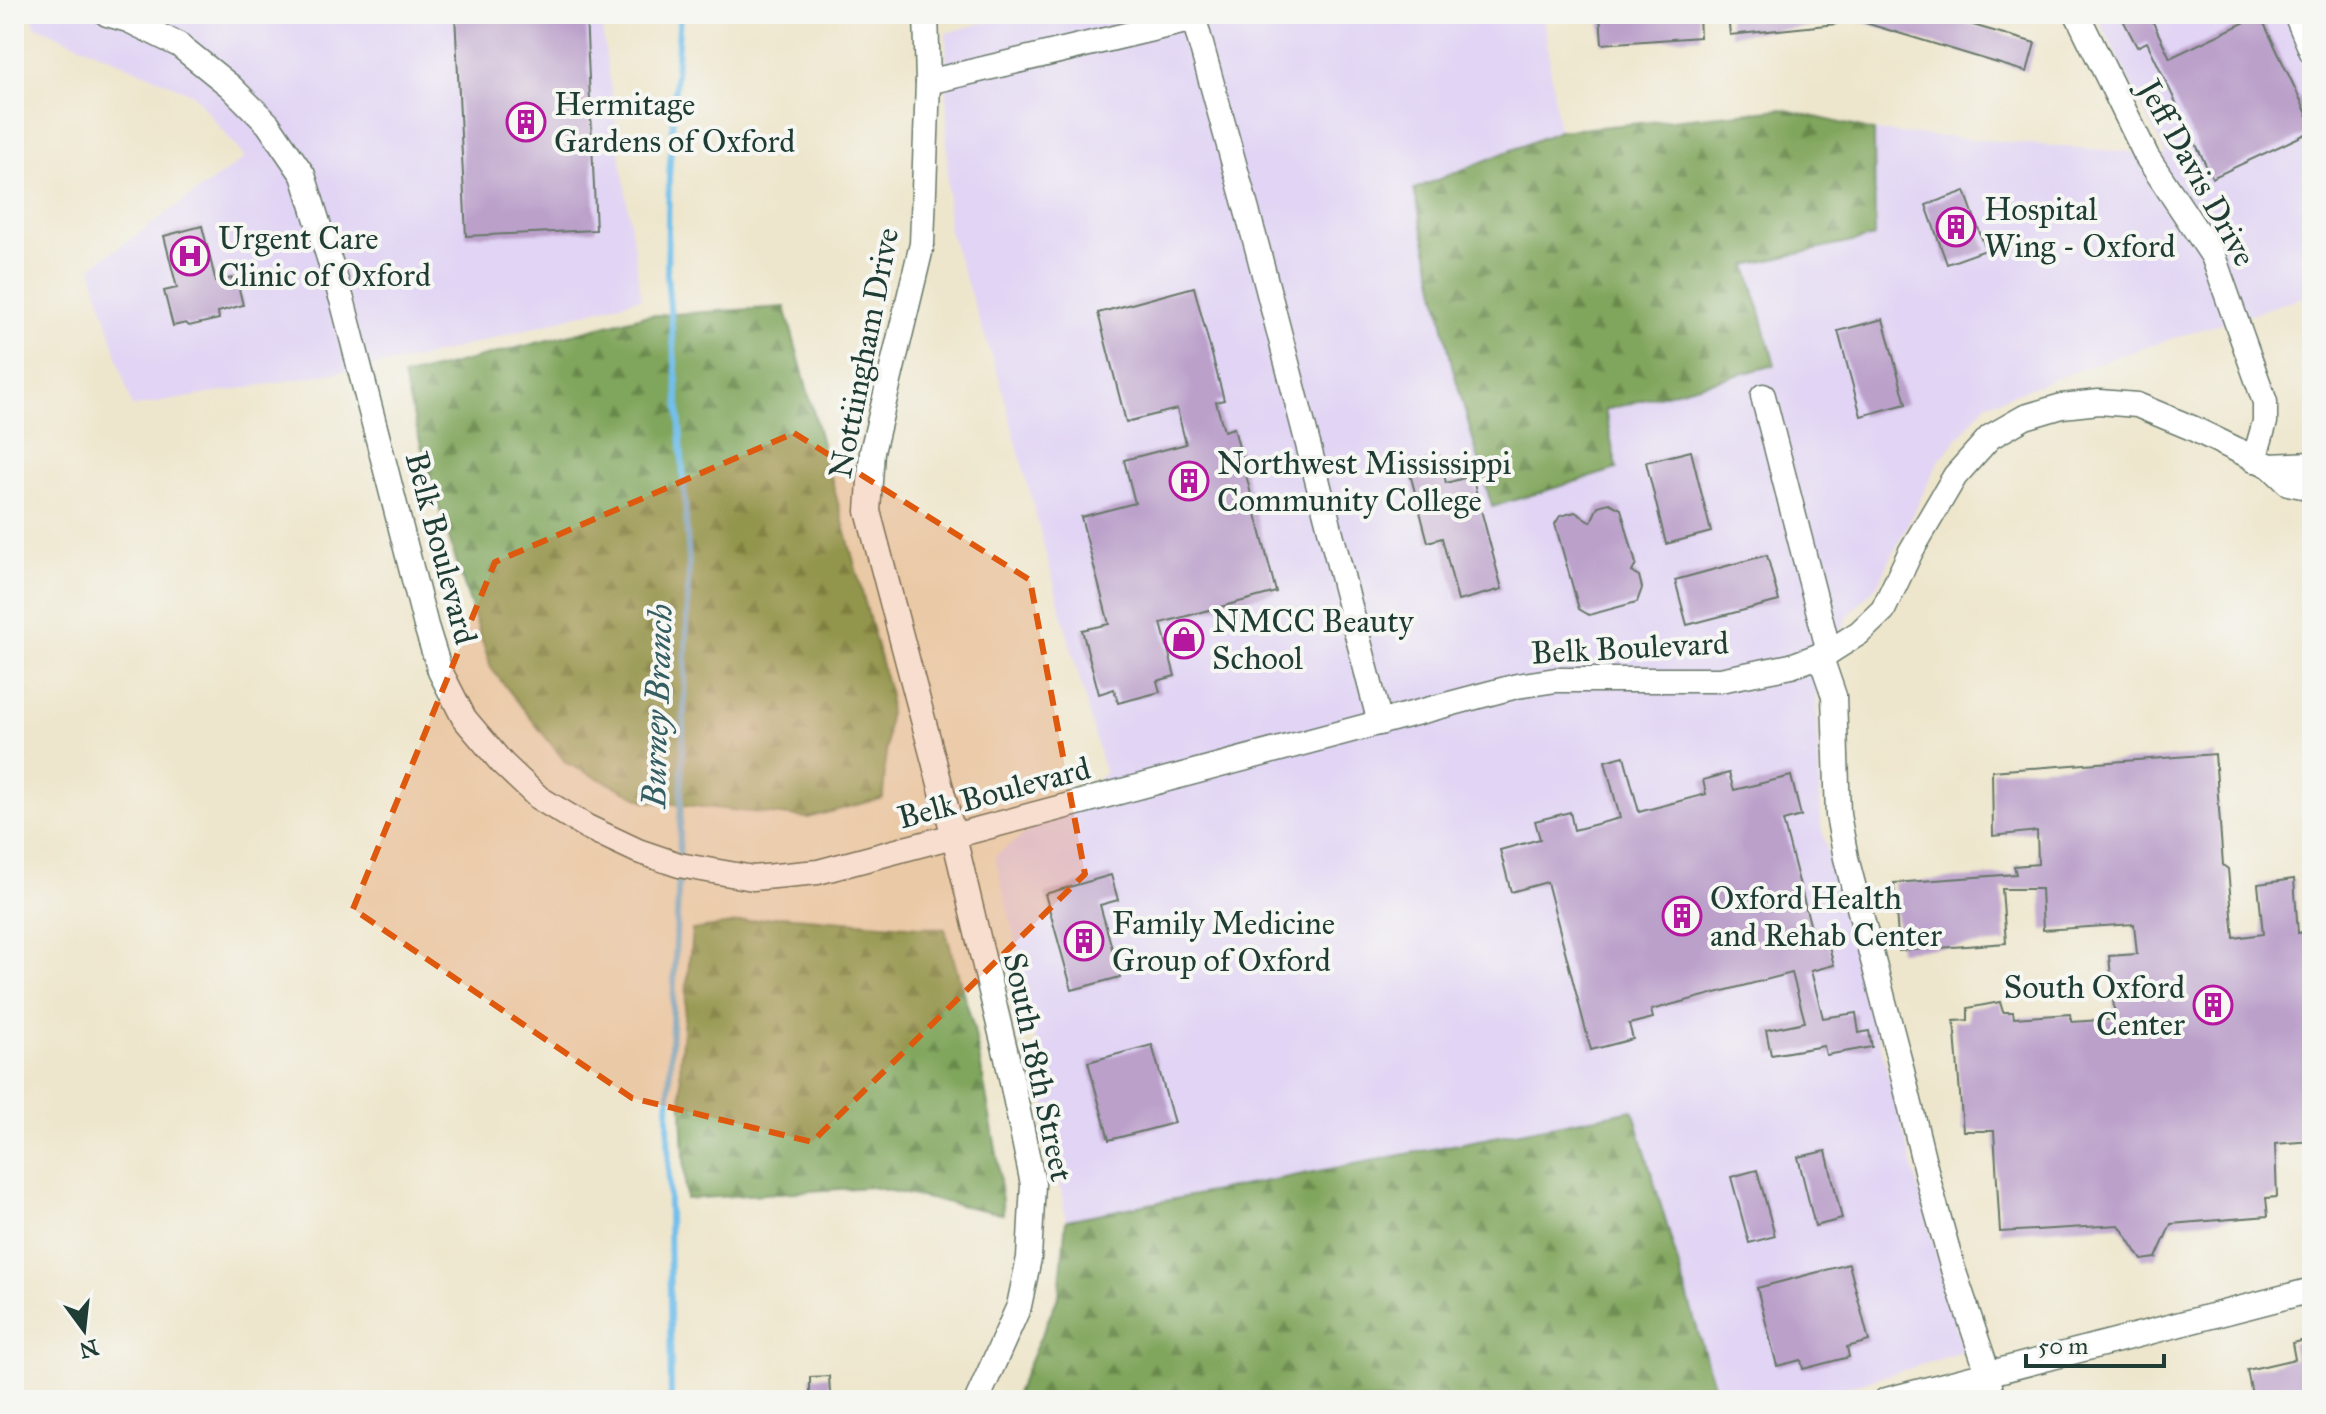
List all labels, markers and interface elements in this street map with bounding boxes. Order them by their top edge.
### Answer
street label: Jeff Davis Drive [2128,70,2264,273]
place label: Hermitage Gardens of Oxford [554,85,795,161]
building icon: Hermitage Gardens of Oxford [505,101,547,143]
place label: Hospital Wing - Oxford [1984,190,2176,266]
building icon: Hospital Wing - Oxford [1935,206,1977,248]
place label: Urgent Care Clinic of Oxford [218,219,431,295]
street label: Nottiingham Drive [821,224,907,482]
hospital icon: Urgent Care Clinic of Oxford [169,235,211,277]
place label: Northwest Mississippi Community College [1217,444,1512,520]
street label: Belk Boulevard [397,447,485,649]
building icon: Northwest Mississippi Community College [1168,460,1210,502]
place label: NMCC Beauty School [1212,602,1414,678]
water label: Burney Branch [633,603,681,811]
shop icon: NMCC Beauty School [1163,618,1205,660]
street label: Belk Boulevard [1530,623,1730,673]
street label: Belk Boulevard [893,749,1095,837]
place label: Oxford Health and Rehab Center [1710,879,1942,955]
building icon: Oxford Health and Rehab Center [1661,895,1703,937]
place label: Family Medicine Group of Oxford [1112,904,1335,980]
building icon: Family Medicine Group of Oxford [1063,920,1105,962]
street label: South 18th Street [995,949,1081,1185]
place label: South Oxford Center [2004,968,2185,1044]
building icon: South Oxford Center [2192,984,2234,1026]
north arrow [44,1290,124,1370]
scale bar [2026,1318,2164,1368]
text: 50 m [2038,1331,2088,1361]
text: N [76,1333,102,1364]

